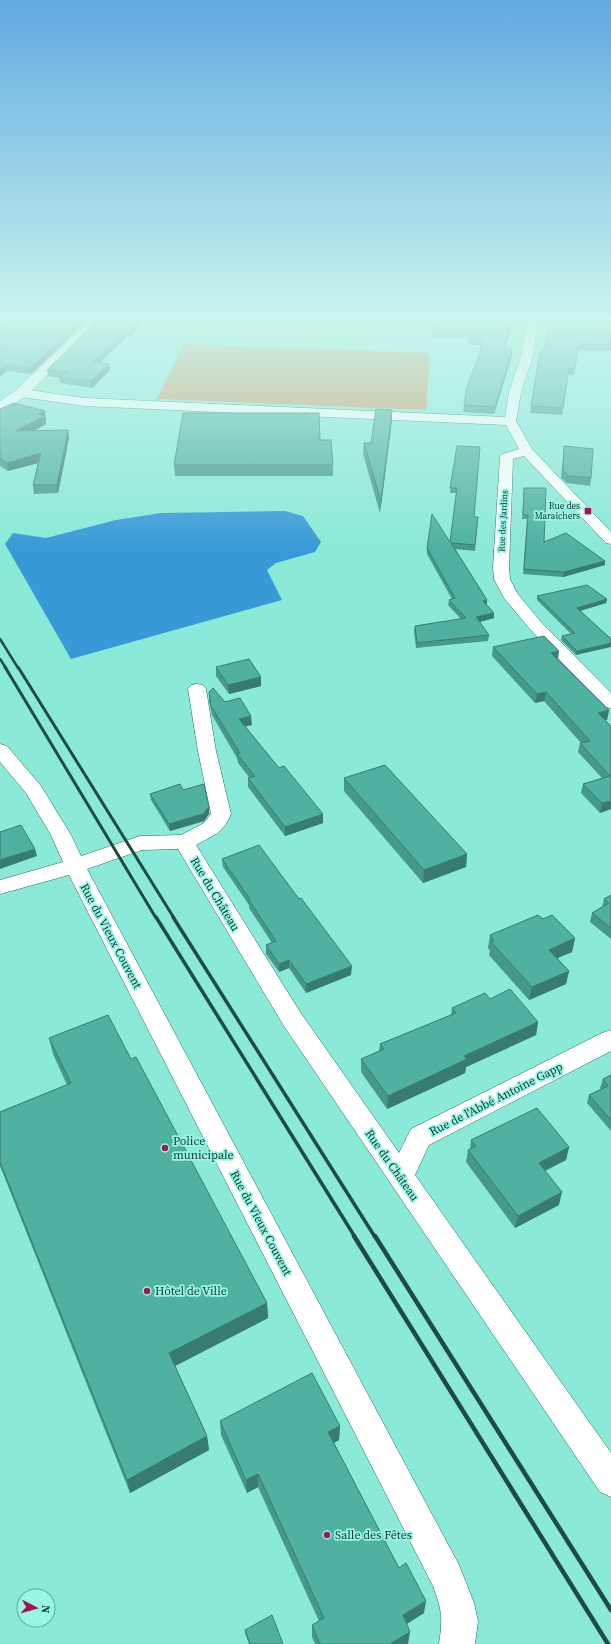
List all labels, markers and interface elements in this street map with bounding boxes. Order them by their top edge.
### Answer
street label: Rue des Jardins [495,490,511,552]
place label: Rue des Maraichers [535,500,580,522]
marker: Rue des Maraichers [583,506,593,516]
street label: Rue du Château [187,854,243,934]
street label: Rue du Vieux Couvent [76,881,146,991]
street label: Rue de l'Abbé Antoine Gapp [427,1058,565,1140]
street label: Rue du Château [361,1126,423,1204]
place label: Police municipale [173,1133,234,1163]
marker: Police municipale [160,1143,170,1153]
street label: Rue du Vieux Couvent [226,1168,296,1278]
place label: Hôtel de Ville [155,1283,227,1299]
marker: Hôtel de Ville [142,1286,152,1296]
place label: Salle des Fêtes [335,1527,412,1543]
marker: Salle des Fêtes [322,1530,332,1540]
north arrow [16,1588,56,1628]
text: N [38,1604,53,1614]

